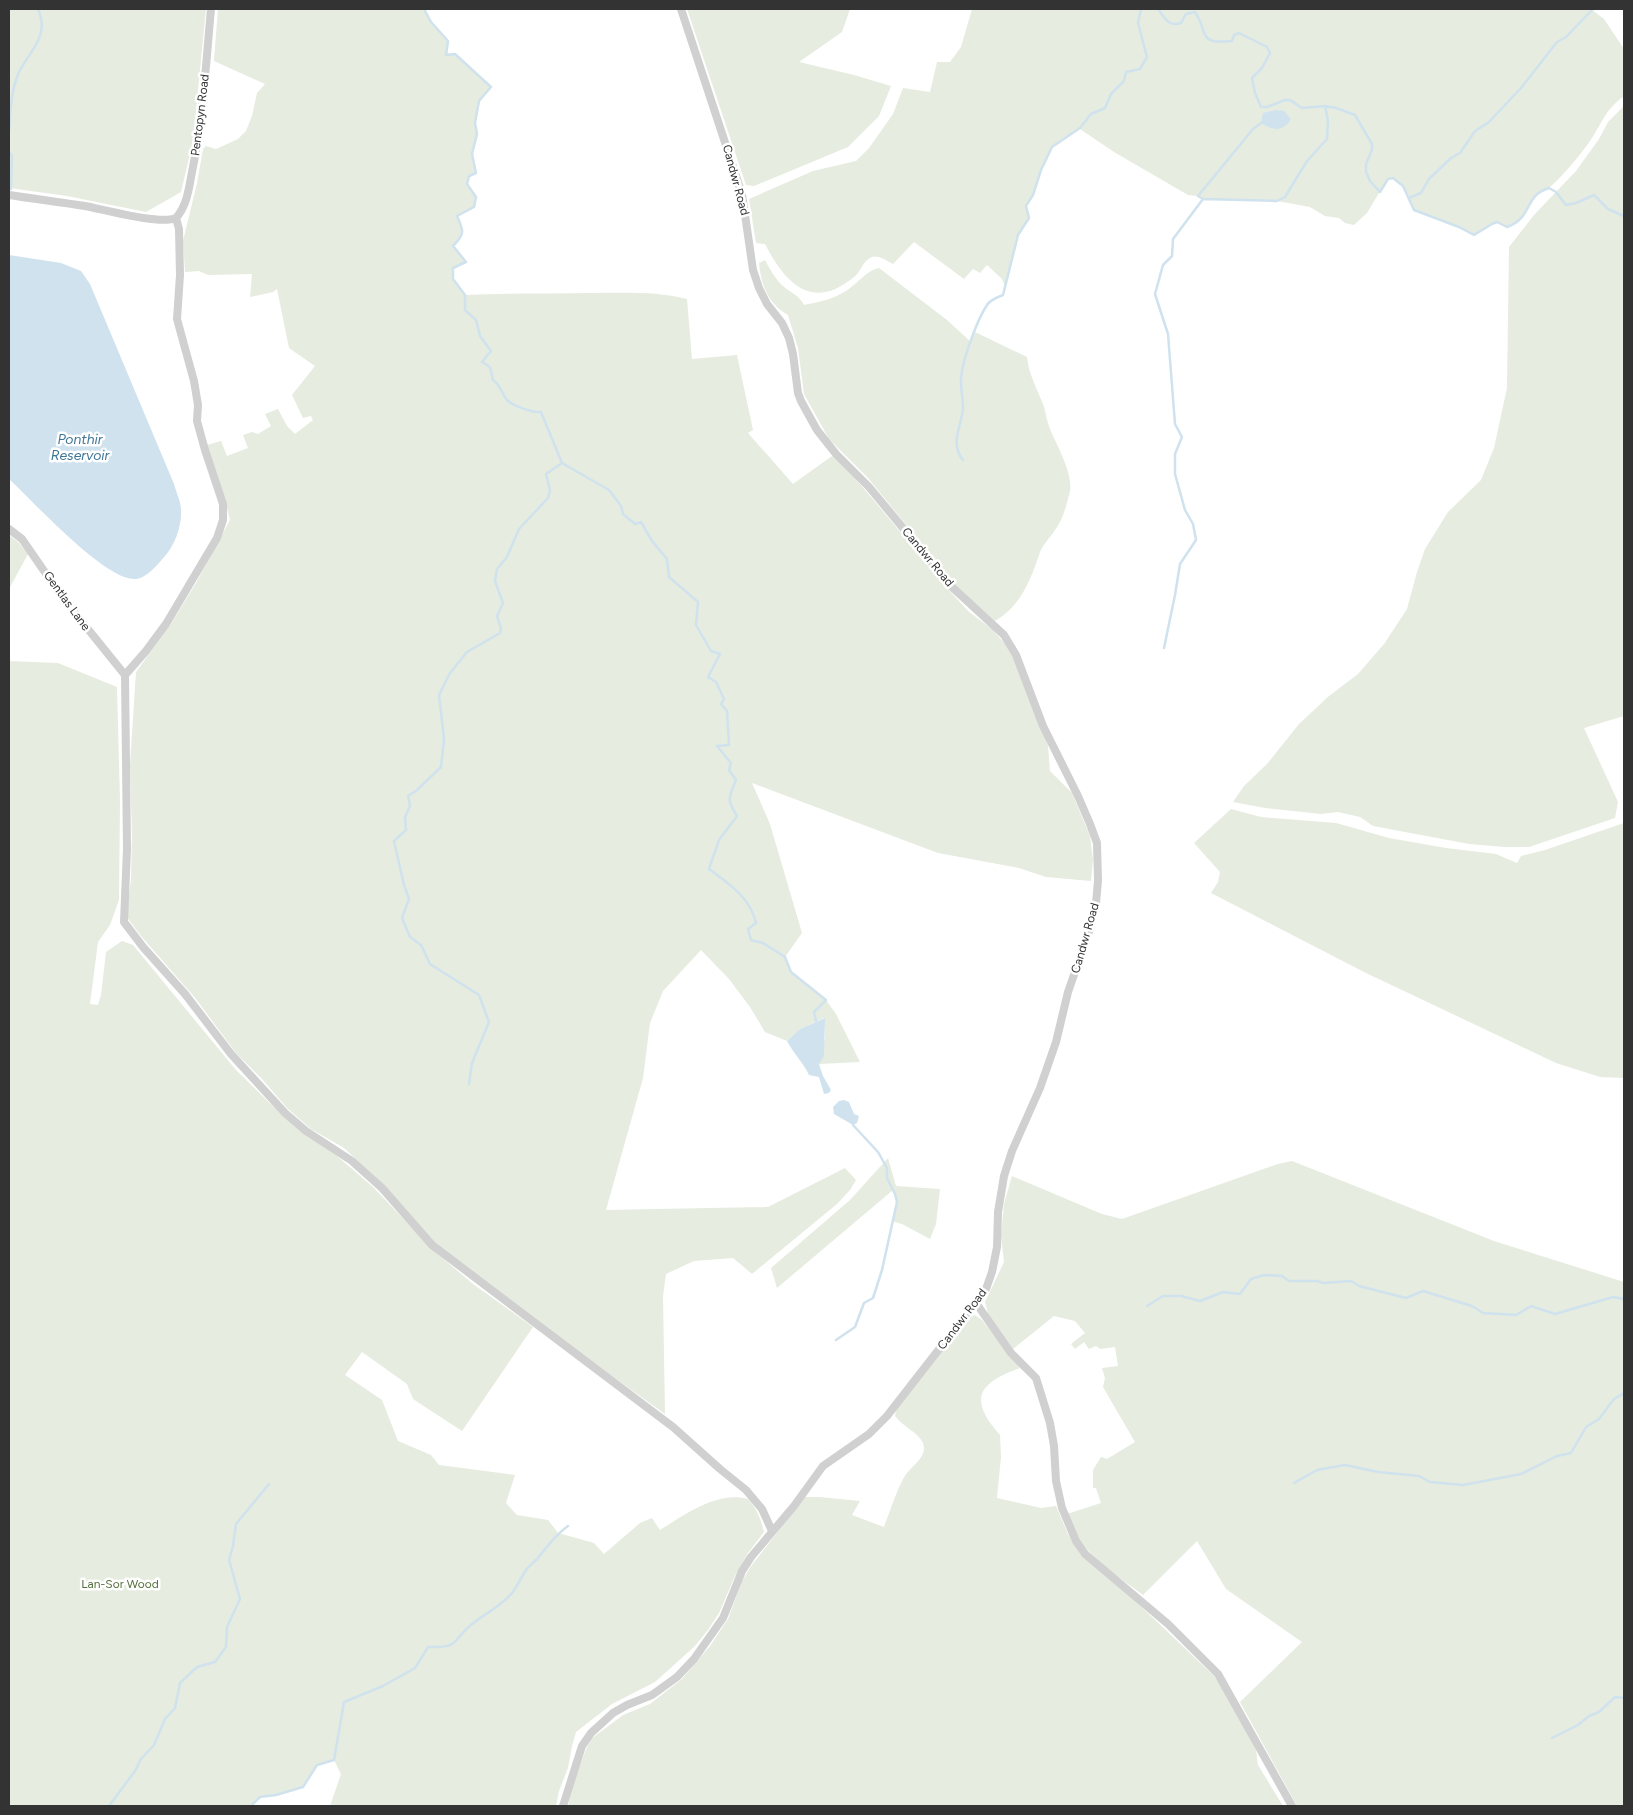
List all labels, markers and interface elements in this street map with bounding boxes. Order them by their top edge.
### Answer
street label: Pentopyn Road [188,73,212,157]
street label: Candwr Road [720,143,752,217]
water label: Ponthir Reservoir [51,431,111,464]
street label: Candwr Road [899,525,957,589]
street label: Gentlas Lane [41,569,93,634]
street label: Candwr Road [1068,901,1102,975]
street label: Candwr Road [935,1286,989,1352]
park label: Lan-Sor Wood [81,1577,159,1591]

